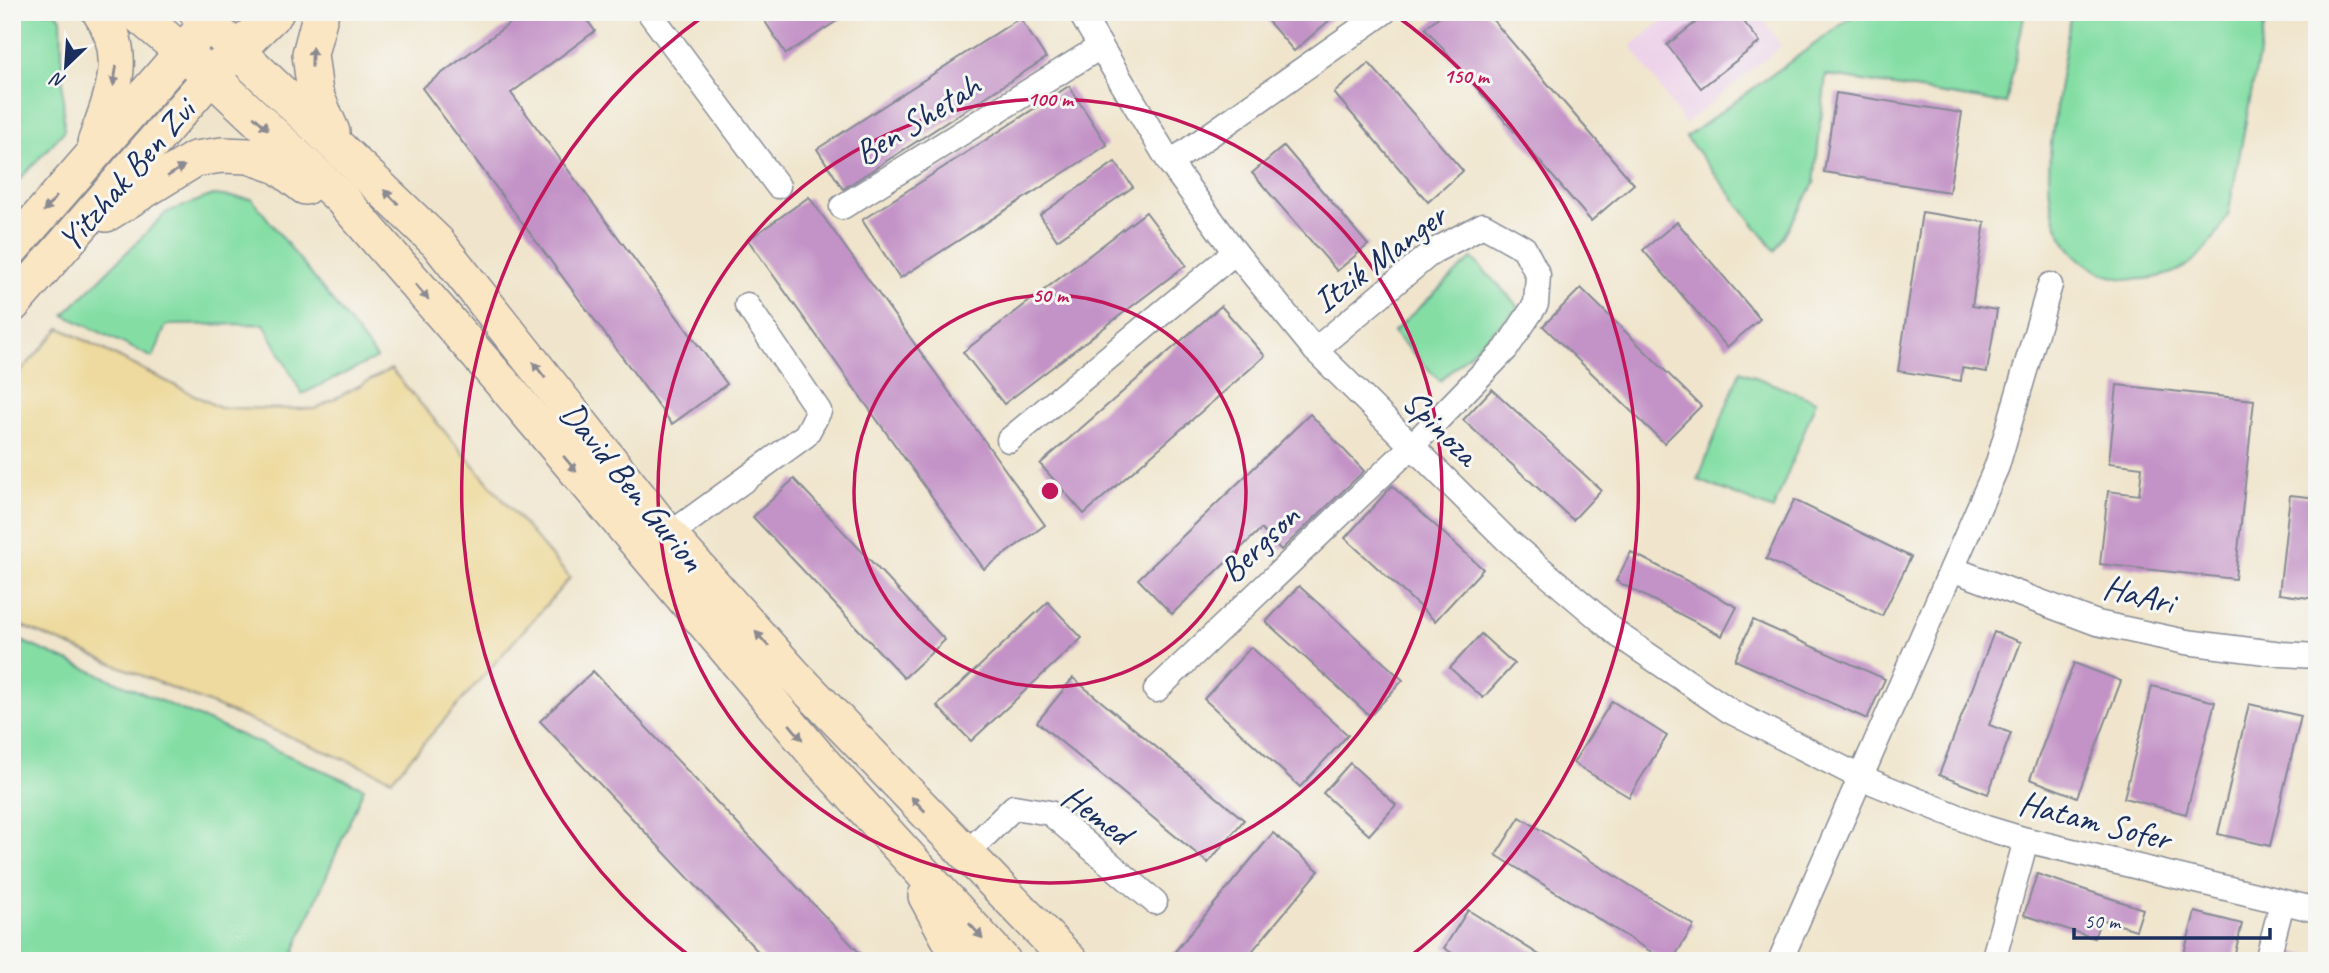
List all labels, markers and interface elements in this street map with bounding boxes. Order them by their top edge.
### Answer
north arrow [32,32,102,102]
one-way arrow [306,46,318,68]
street label: Ben Shetah [846,62,990,176]
text: 150 m [1443,63,1491,89]
one-way arrow [109,65,120,87]
text: N [46,66,70,94]
street label: Yitzhak Ben Zvi [48,86,208,261]
text: 100 m [1027,86,1075,112]
one-way arrow [252,114,269,130]
one-way arrow [166,164,185,177]
one-way arrow [383,190,400,206]
street label: Itzik Manger [1303,192,1457,323]
one-way arrow [43,195,59,212]
text: 50 m [1032,282,1070,308]
one-way arrow [414,283,429,300]
one-way arrow [532,361,546,379]
street label: Spinoza [1393,380,1490,477]
street label: David Ben Gurion [550,392,715,581]
one-way arrow [563,455,578,473]
centre of rings [1038,479,1062,503]
street label: Bergson [1210,493,1310,592]
street label: HaAri [2099,564,2183,626]
one-way arrow [754,630,770,648]
one-way arrow [788,723,803,740]
street label: Hemed [1053,774,1145,858]
street label: Hatam Sofer [2015,780,2178,862]
one-way arrow [910,796,927,813]
scale bar [2074,896,2270,940]
text: 50 m [2084,908,2122,934]
one-way arrow [968,922,984,940]

